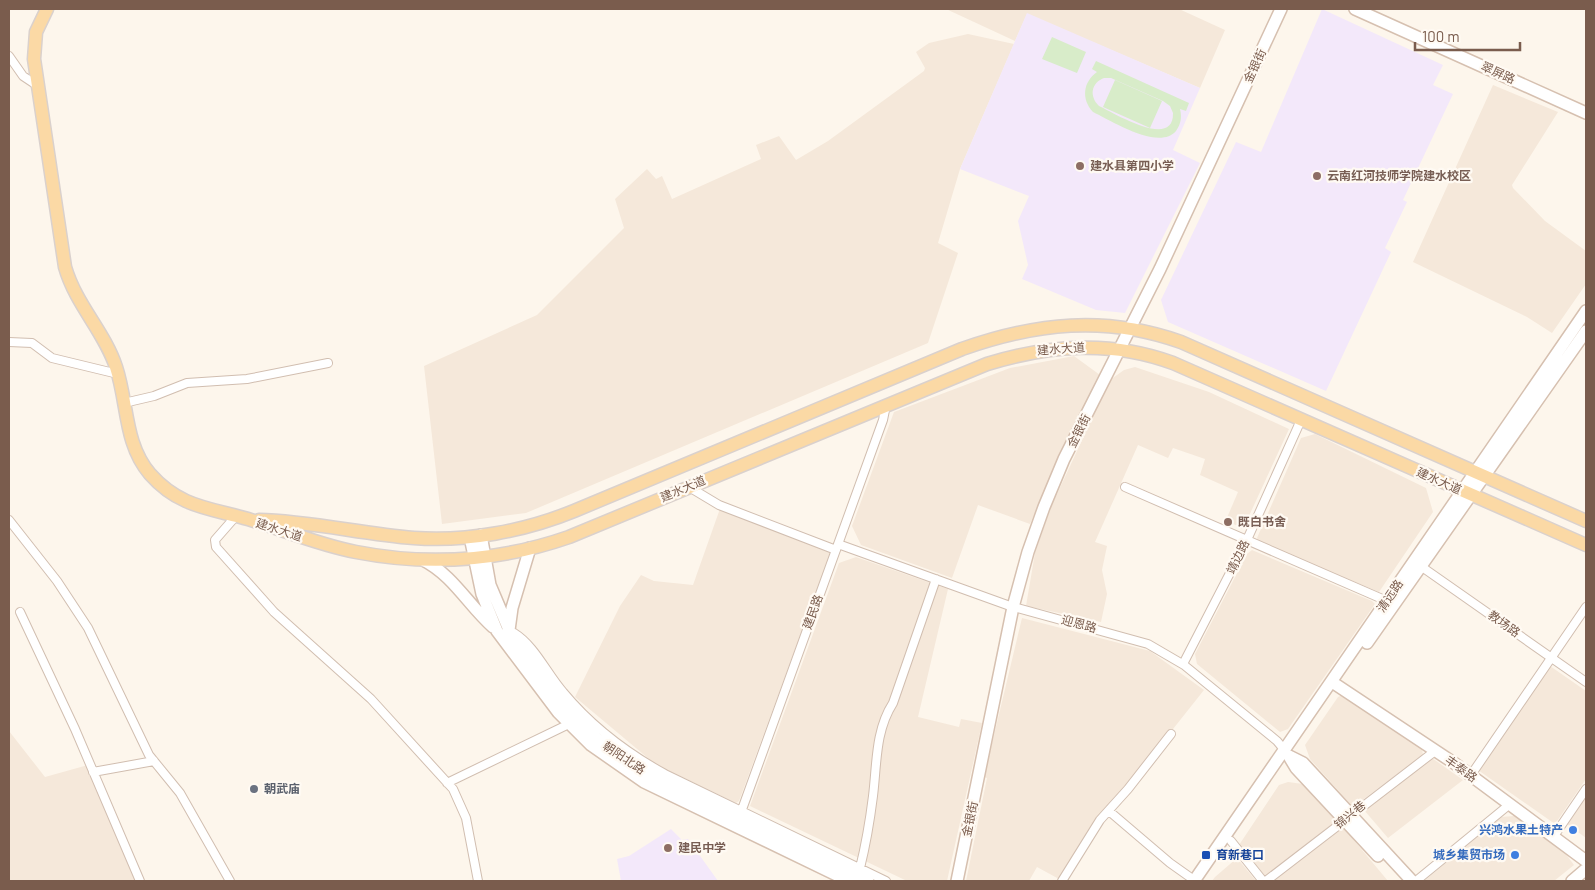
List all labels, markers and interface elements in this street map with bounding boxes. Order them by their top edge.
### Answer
scale bar [1415,20,1520,52]
text: 100 m [1422,27,1460,45]
street label: 金银街 [1240,46,1268,85]
street label: 翠屏路 [1479,58,1518,86]
place label: 建水县第四小学 [1090,158,1174,172]
marker: 建水县第四小学 [1074,160,1086,172]
place label: 云南红河技师学院建水校区 [1327,168,1471,182]
marker: 云南红河技师学院建水校区 [1311,170,1323,182]
street label: 建水大道 [1036,339,1085,357]
street label: 金银街 [1064,411,1093,450]
street label: 建水大道 [1415,464,1464,496]
street label: 建水大道 [658,472,707,504]
place label: 既白书舍 [1238,514,1286,528]
street label: 建水大道 [254,515,304,543]
marker: 既白书舍 [1222,516,1234,528]
street label: 靖边路 [1223,537,1251,576]
street label: 清远路 [1373,577,1405,614]
street label: 建民路 [799,592,825,631]
street label: 教场路 [1486,607,1523,639]
street label: 迎恩路 [1060,612,1098,634]
street label: 朝阳北路 [601,738,648,776]
street label: 丰泰路 [1443,752,1480,784]
place label: 朝武庙 [264,781,300,795]
marker: 朝武庙 [248,783,260,795]
street label: 锦兴巷 [1331,797,1368,831]
street label: 金银街 [958,800,980,838]
place label: 兴鸿水果土特产 [1479,822,1563,836]
marker: 兴鸿水果土特产 [1567,824,1579,836]
place label: 建民中学 [678,840,726,854]
marker: 建民中学 [662,842,674,854]
place label: 育新巷口 [1216,847,1264,861]
place label: 城乡集贸市场 [1433,847,1505,861]
marker: 育新巷口 [1200,849,1212,861]
marker: 城乡集贸市场 [1509,849,1521,861]

